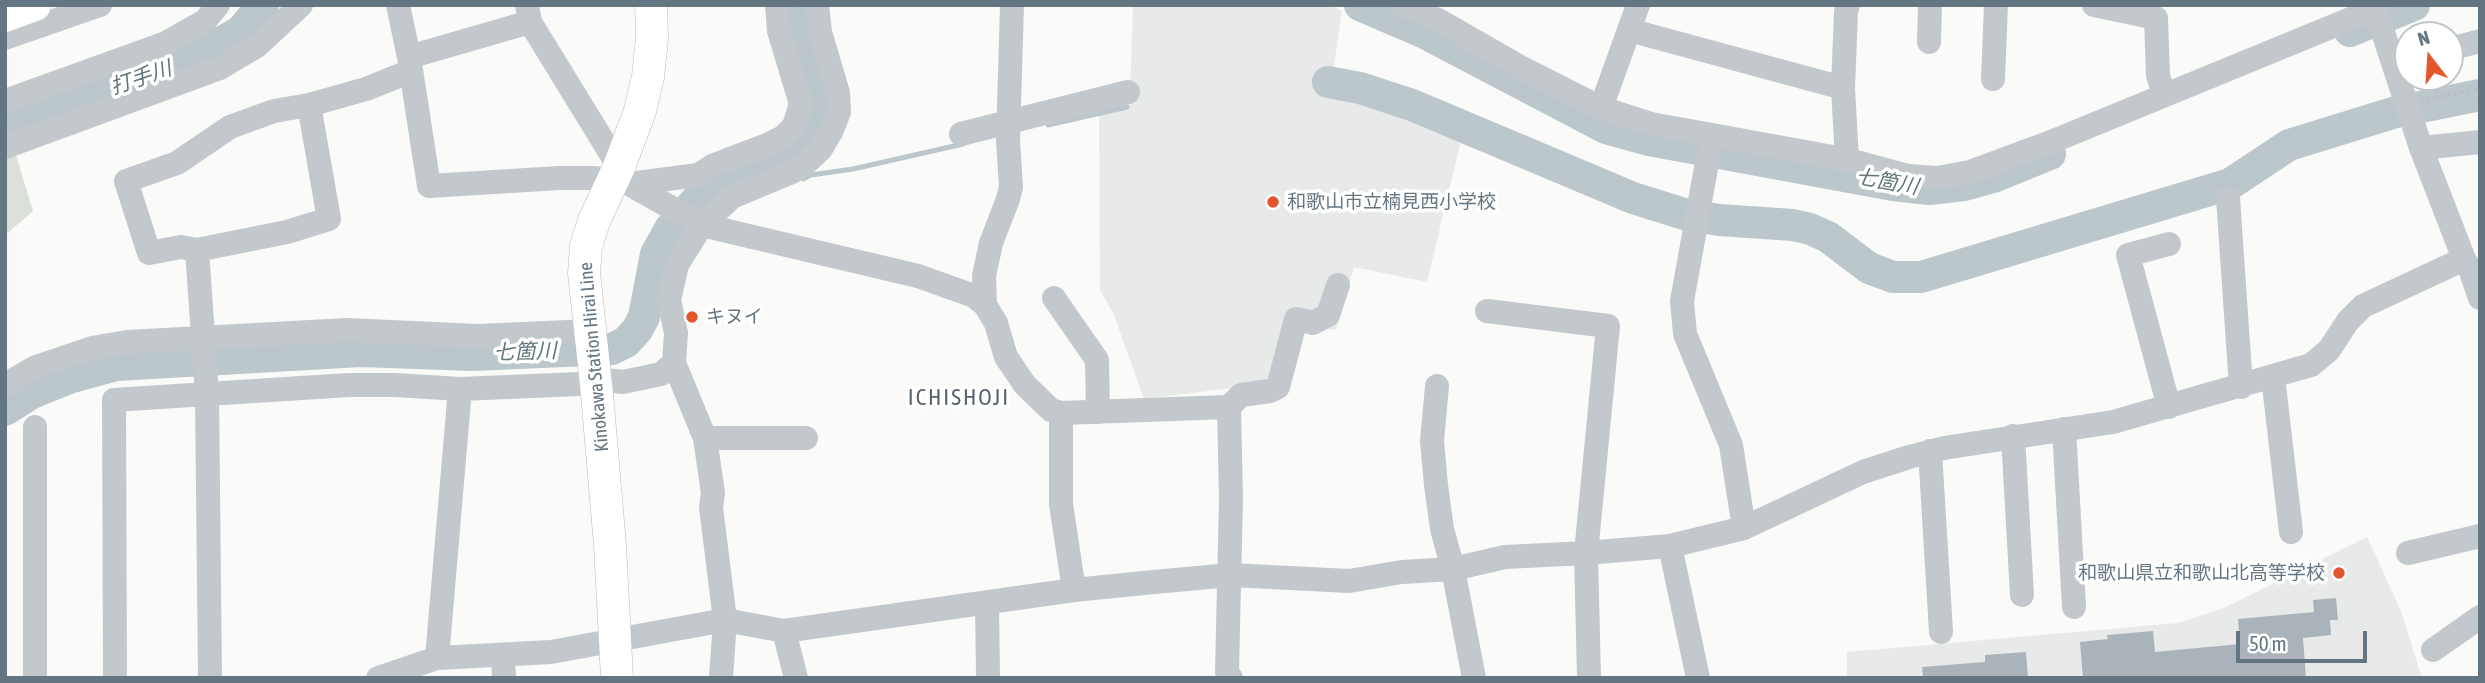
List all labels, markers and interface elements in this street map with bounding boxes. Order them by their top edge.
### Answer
north arrow [2394,21,2464,91]
text: N [2415,26,2432,50]
water label: 打手川 [107,56,175,100]
water label: 七箇川 [1854,164,1920,200]
place label: 和歌山市立楠見西小学校 [1287,191,1496,213]
marker: 和歌山市立楠見西小学校 [1265,194,1281,210]
street label: Kinokawa Station Hirai Line [574,261,614,453]
place label: キヌイ [706,306,763,328]
marker: キヌイ [684,309,700,325]
water label: 七箇川 [493,338,557,366]
district label: ICHISHOJI [909,384,1009,412]
place label: 和歌山県立和歌山北高等学校 [2078,562,2325,584]
marker: 和歌山県立和歌山北高等学校 [2331,565,2347,581]
scale bar [2240,616,2371,660]
text: 50 m [2249,631,2287,655]

